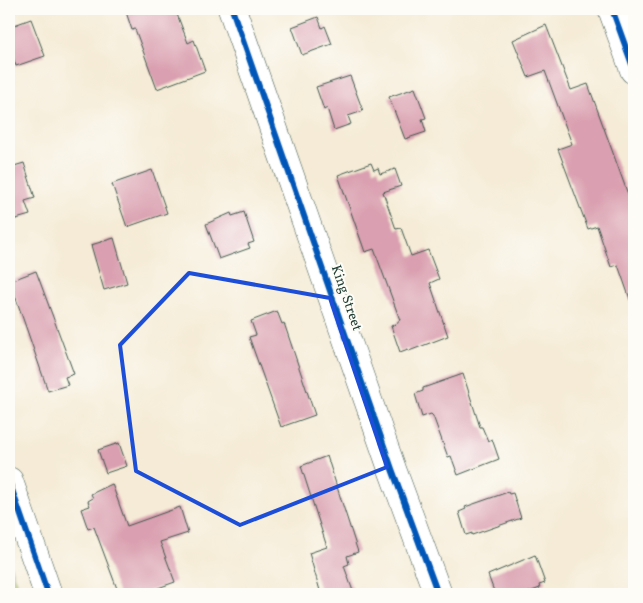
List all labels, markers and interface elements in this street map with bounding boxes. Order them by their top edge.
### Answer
street label: King Street [326,262,366,334]

